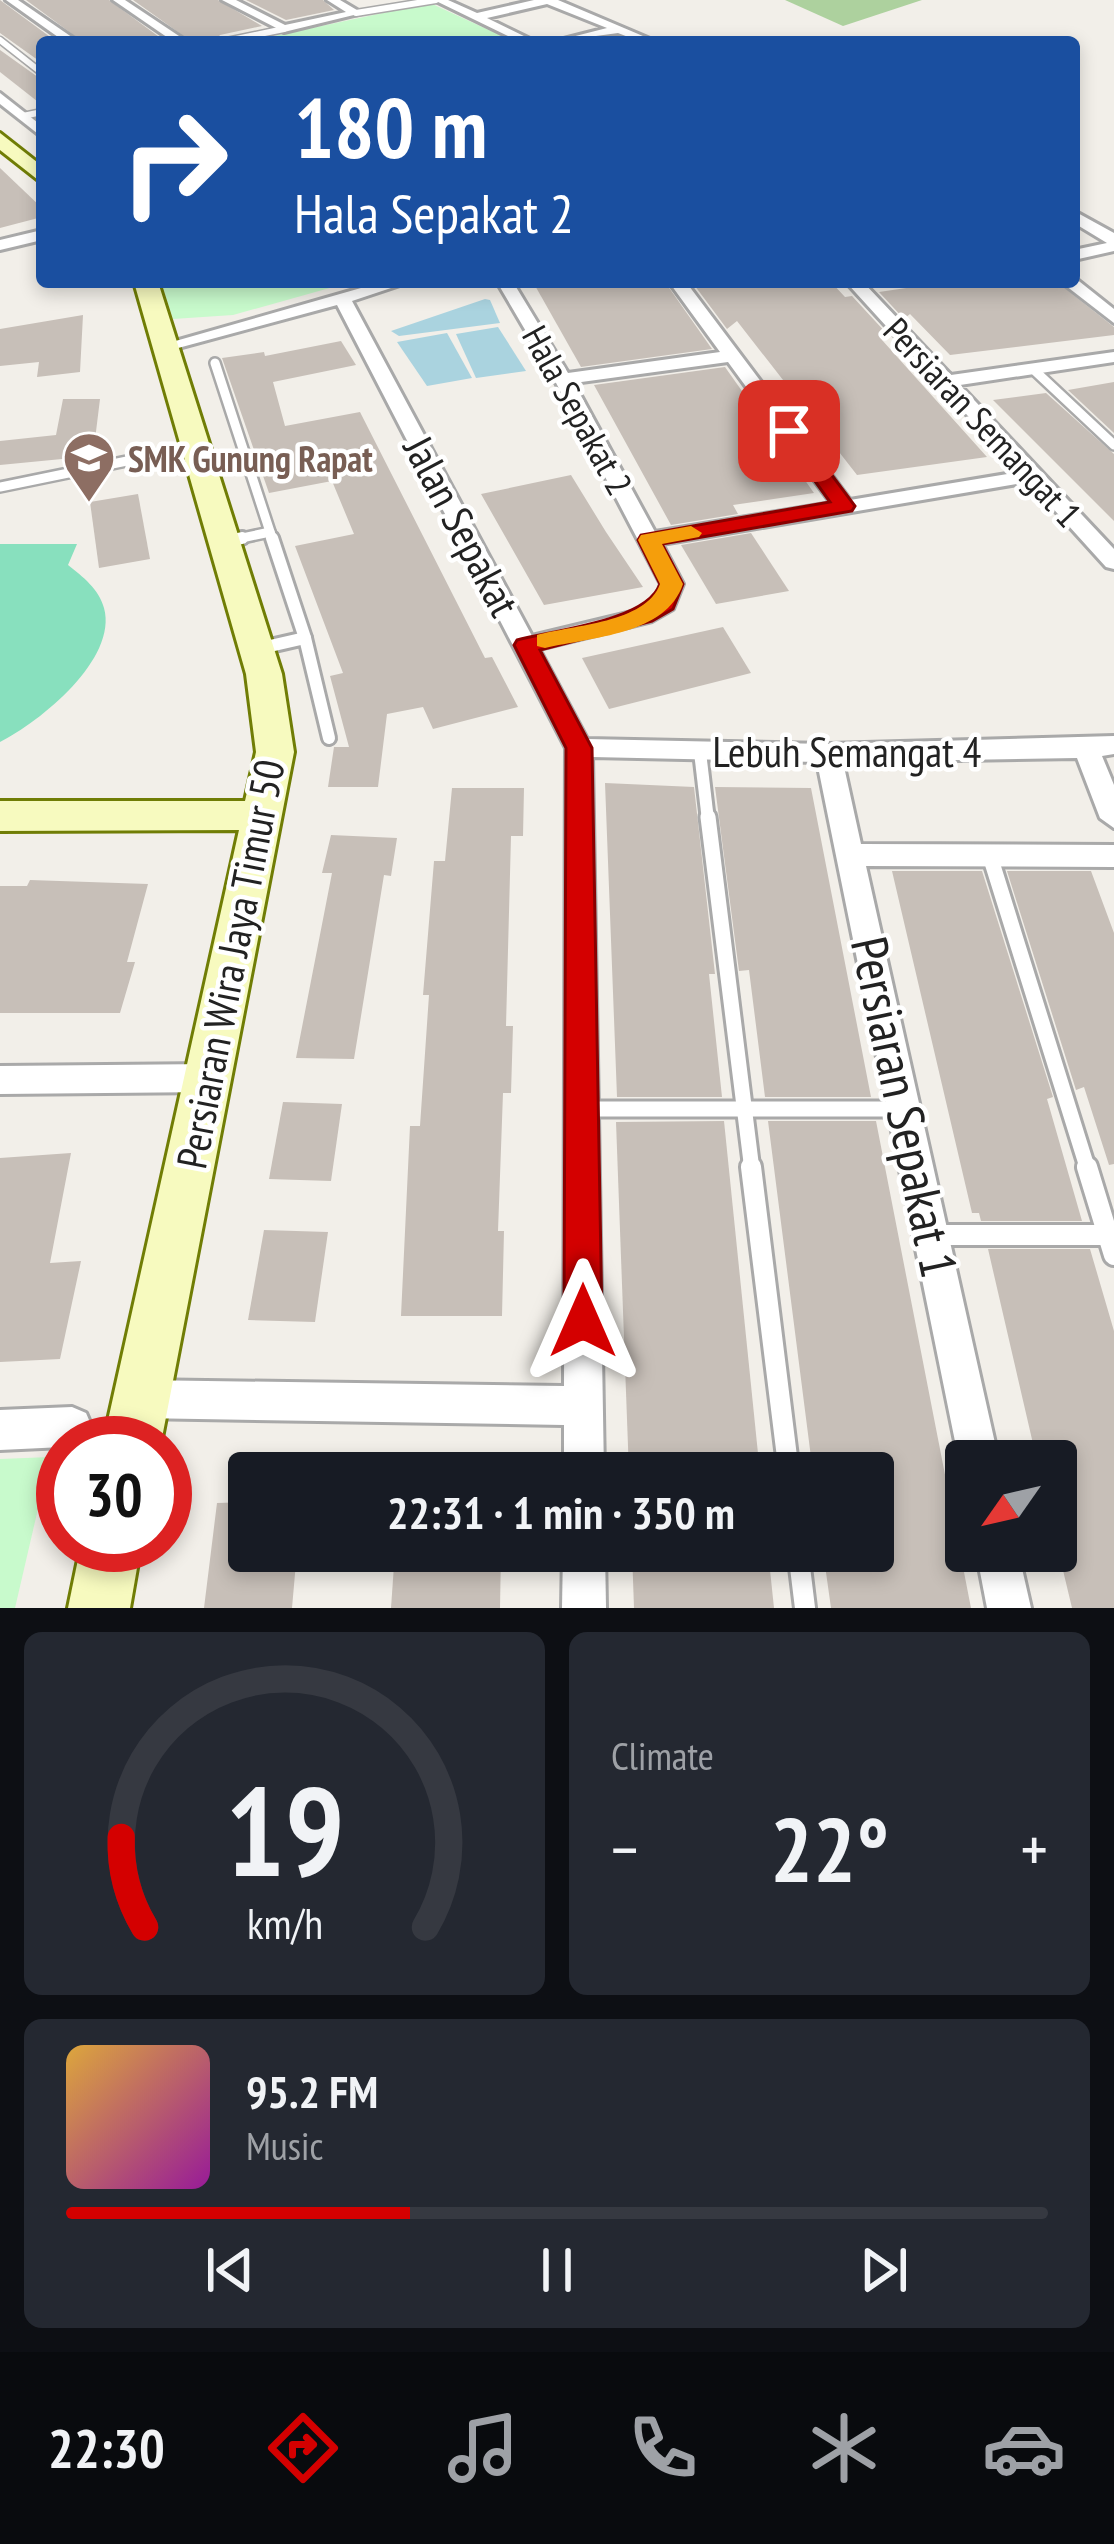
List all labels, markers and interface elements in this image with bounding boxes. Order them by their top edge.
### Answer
text: 180 m [294,72,487,181]
icon: right [96,84,252,240]
text: Hala Sepakat 2 [294,178,574,248]
street label: Persiaran Semangat 1 [874,307,1092,537]
street label: Hala Sepakat 2 [512,317,644,503]
pin [738,380,840,482]
icon: arrive [756,398,822,464]
street label: Jalan Sepakat [391,425,532,626]
school or university icon: SMK Gunung Rapat [61,430,117,504]
place label: SMK Gunung Rapat [128,435,373,482]
street label: Lebuh Semangat 4 [713,724,982,779]
street label: Persiaran Wira Jaya Timur 50 [163,755,297,1173]
street label: Persiaran Sepakat 1 [837,931,973,1283]
position arrow [520,1258,646,1384]
speed limit sign: 30 [36,1416,192,1572]
north arrow [945,1440,1077,1572]
map controls [945,1440,1077,1572]
text: 22:31 · 1 min · 350 m [387,1483,735,1541]
text: Climate [611,1730,714,1781]
text: 19 [225,1749,344,1910]
text: 22° [770,1790,889,1907]
text: − [611,1806,638,1891]
text: + [1021,1806,1048,1891]
text: km/h [246,1894,323,1950]
text: 95.2 FM [246,2062,378,2120]
text: Music [246,2120,323,2171]
icon: previous [197,2237,263,2303]
icon: pause [524,2237,590,2303]
icon: next [851,2237,917,2303]
icon: directions [261,2406,345,2490]
icon: music [441,2406,525,2490]
icon: phone [621,2406,705,2490]
icon: climate [802,2406,886,2490]
icon: car [982,2406,1066,2490]
text: 22:30 [48,2413,165,2483]

